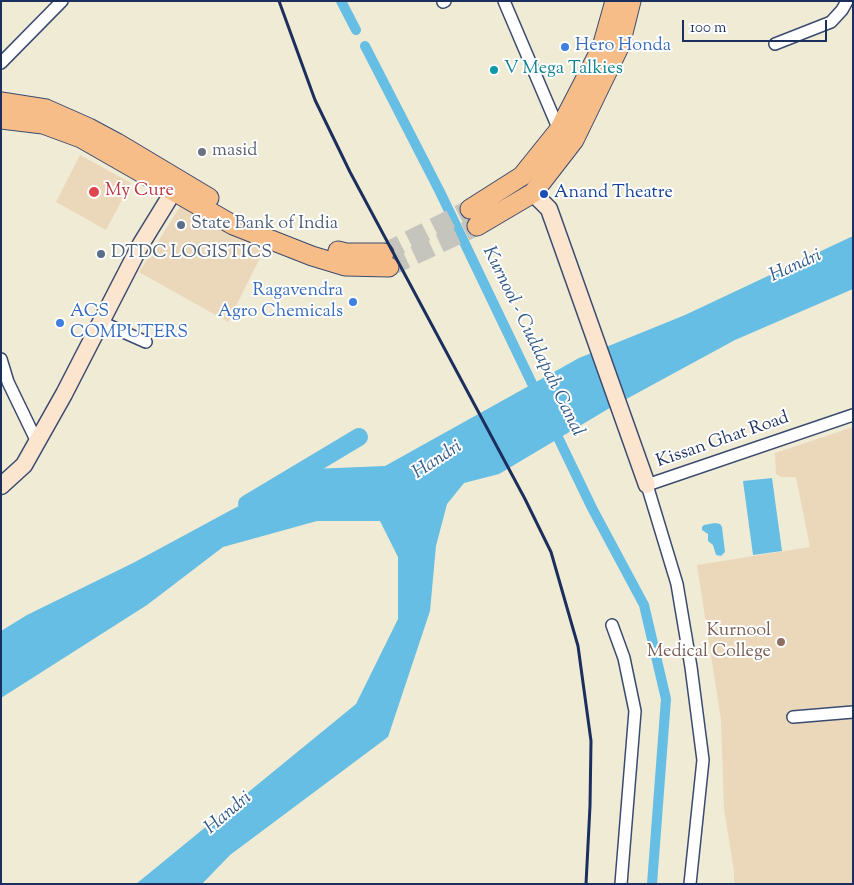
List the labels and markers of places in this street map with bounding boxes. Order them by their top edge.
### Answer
place label: Hero Honda [575,36,671,58]
marker: Hero Honda [559,41,571,53]
place label: V Mega Talkies [504,59,623,81]
marker: V Mega Talkies [488,64,500,76]
place label: masid [212,141,257,163]
marker: masid [196,146,208,158]
place label: My Cure [105,181,174,203]
place label: Anand Theatre [554,183,673,205]
marker: My Cure [87,185,101,199]
marker: Anand Theatre [538,188,550,200]
place label: State Bank of India [191,214,338,236]
marker: State Bank of India [175,219,187,231]
place label: DTDC LOGISTICS [111,243,272,265]
marker: DTDC LOGISTICS [95,248,107,260]
place label: Ragavendra Agro Chemicals [218,281,343,324]
marker: Ragavendra Agro Chemicals [347,296,359,308]
place label: ACS COMPUTERS [70,302,188,344]
marker: ACS COMPUTERS [54,317,66,329]
place label: Kurnool Medical College [647,621,771,664]
marker: Kurnool Medical College [775,636,787,648]

